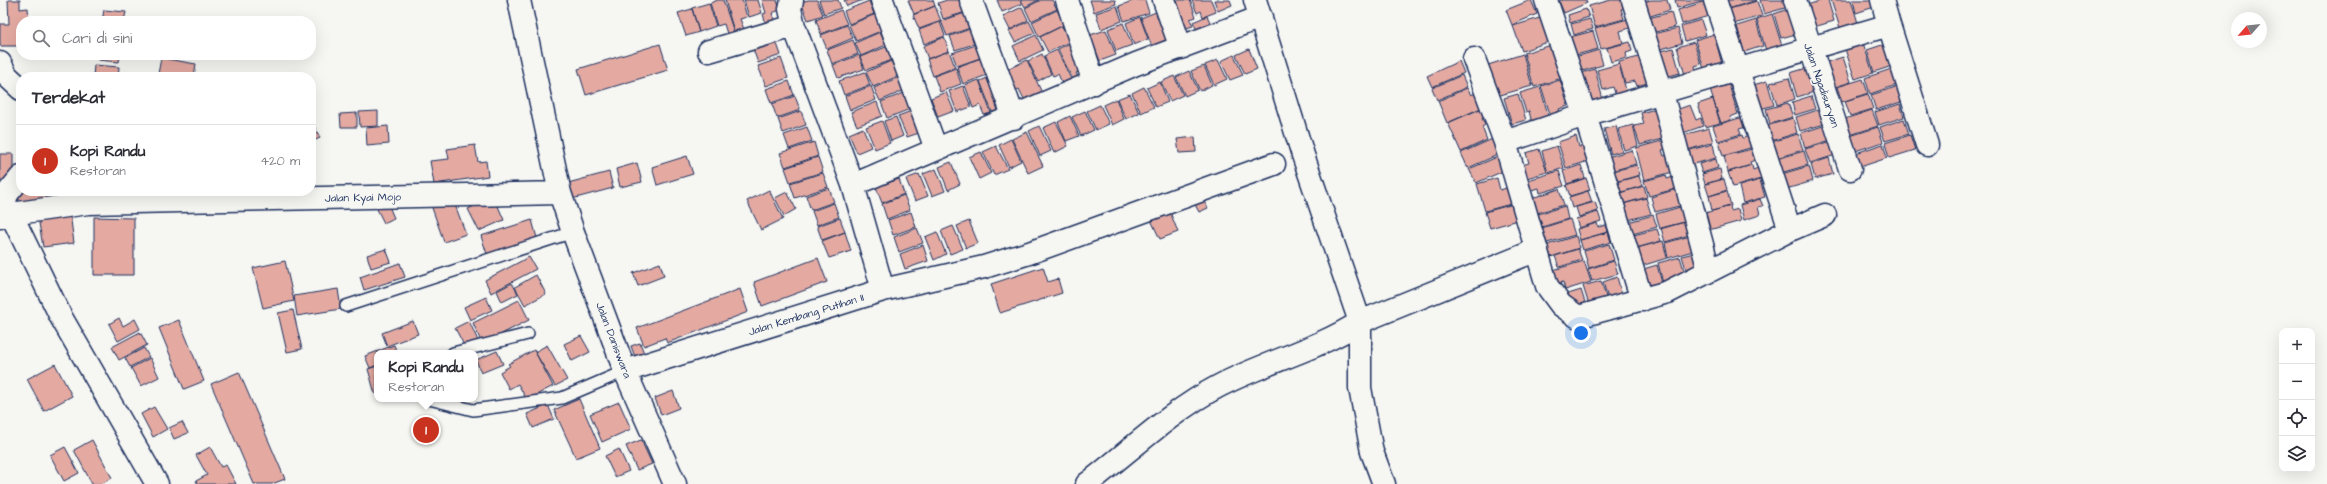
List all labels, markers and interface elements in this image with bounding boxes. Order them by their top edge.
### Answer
north arrow [2231,12,2267,48]
search box [16,16,316,60]
icon: search [30,27,52,49]
text: Cari di sini [62,28,132,49]
street label: Jalan Ngadisuryan [1799,41,1843,130]
text: Terdekat [32,86,105,110]
text: Kopi Randu [70,141,145,162]
text: 1 [44,152,46,170]
text: 420 m [260,152,300,170]
text: Restoran [70,162,126,180]
street label: Jalan Kyai Mojo [325,189,402,207]
street label: Jalan Kembang Putihan II [746,290,866,340]
street label: Jalan Daniswara [592,300,635,381]
your location [1571,323,1591,343]
map controls [2279,328,2315,472]
button: + [2279,328,2315,364]
popup [374,350,478,402]
text: Kopi Randu [388,357,464,378]
button: − [2279,364,2315,400]
text: Restoran [388,378,444,396]
button: locate [2279,400,2315,436]
pin: 1 [413,415,439,445]
button: layers [2279,436,2315,472]

